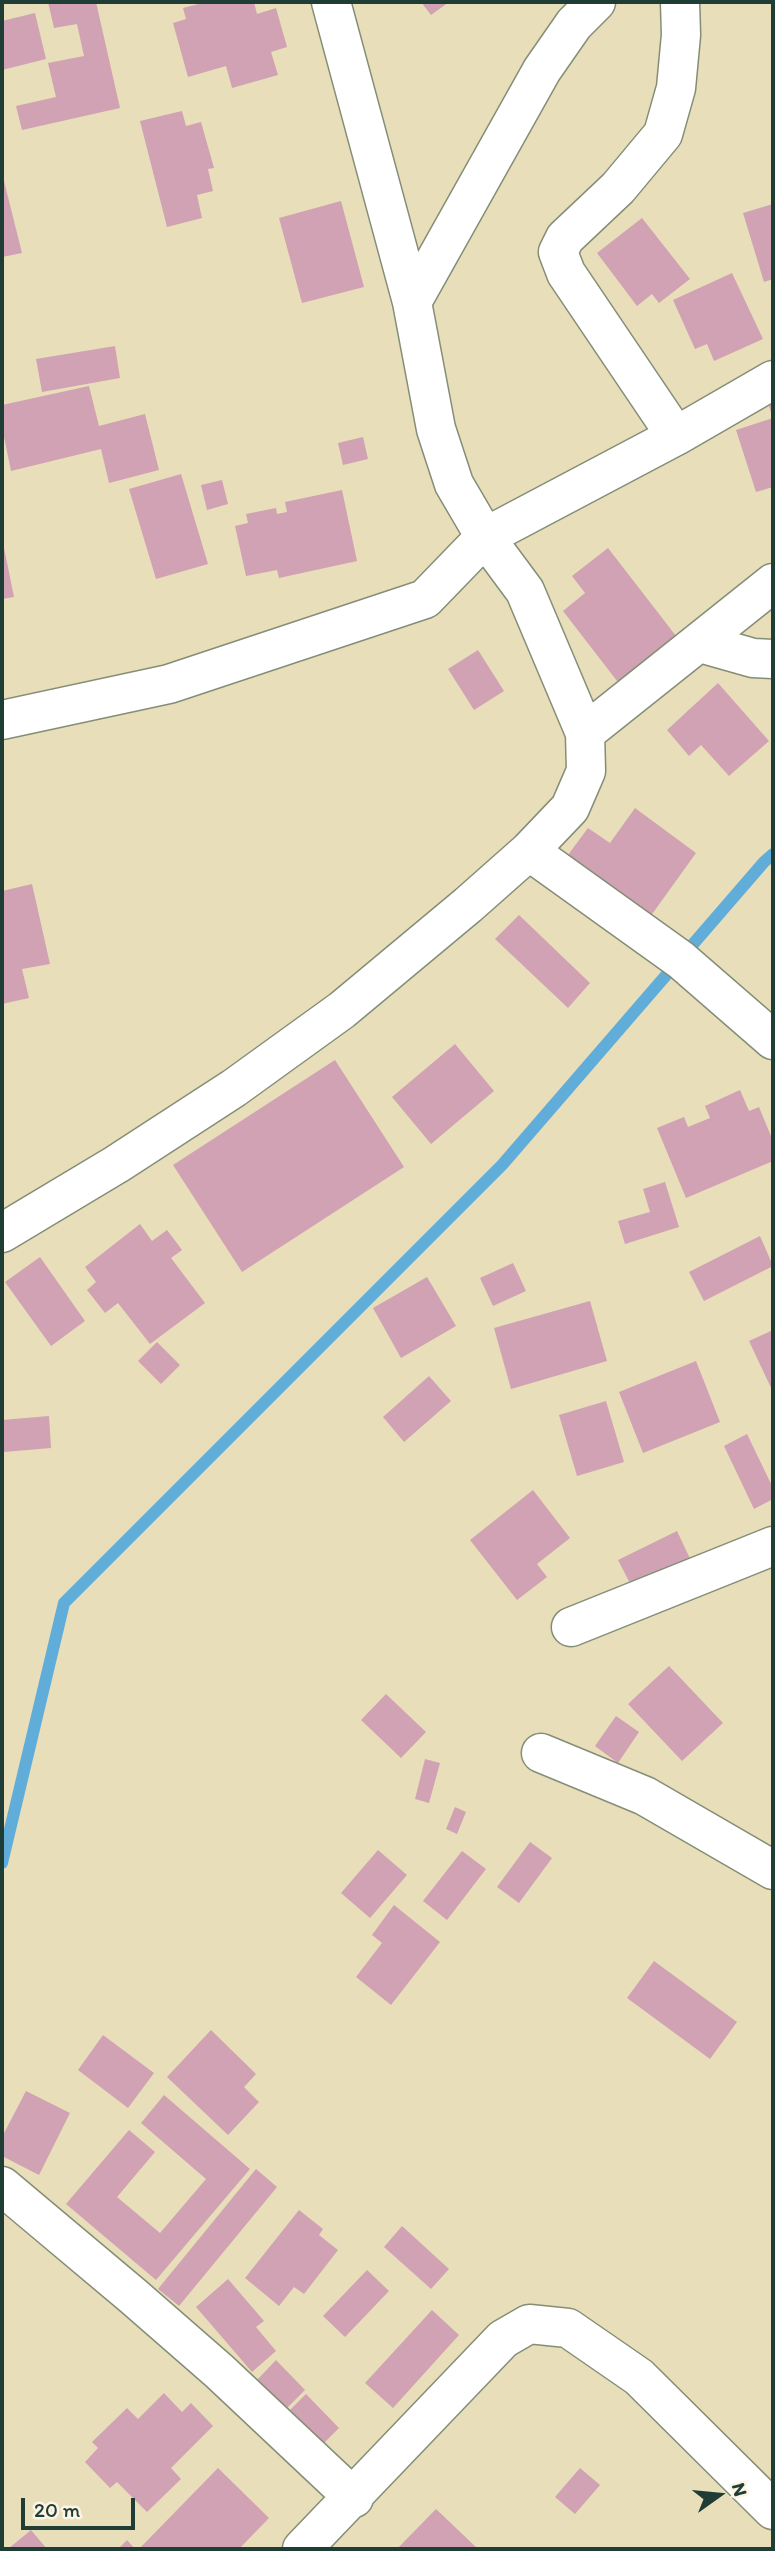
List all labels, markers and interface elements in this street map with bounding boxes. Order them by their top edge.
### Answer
north arrow [684,2460,754,2530]
text: N [727,2480,753,2499]
scale bar [24,2484,138,2528]
text: 20 m [34,2497,80,2522]

